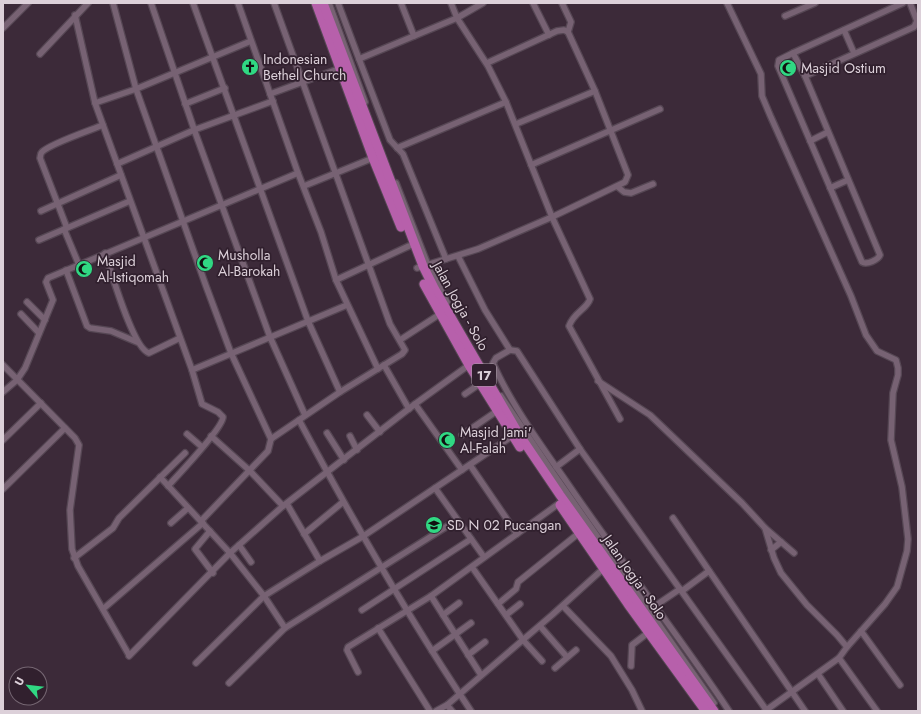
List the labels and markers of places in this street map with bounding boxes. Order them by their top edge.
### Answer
place label: Indonesian Bethel Church [263,49,346,85]
church icon: Indonesian Bethel Church [240,57,260,77]
mosque icon: Masjid Ostium [778,58,798,78]
place label: Masjid Ostium [801,58,886,78]
place label: Musholla Al-Barokah [218,245,280,281]
place label: Masjid Al-Istiqomah [97,251,169,287]
mosque icon: Musholla Al-Barokah [195,253,215,273]
mosque icon: Masjid Al-Istiqomah [74,259,94,279]
place label: Masjid Jami' Al-Falah [460,422,532,458]
mosque icon: Masjid Jami' Al-Falah [437,430,457,450]
school or university icon: SD N 02 Pucangan [424,515,444,535]
place label: SD N 02 Pucangan [447,515,562,535]

